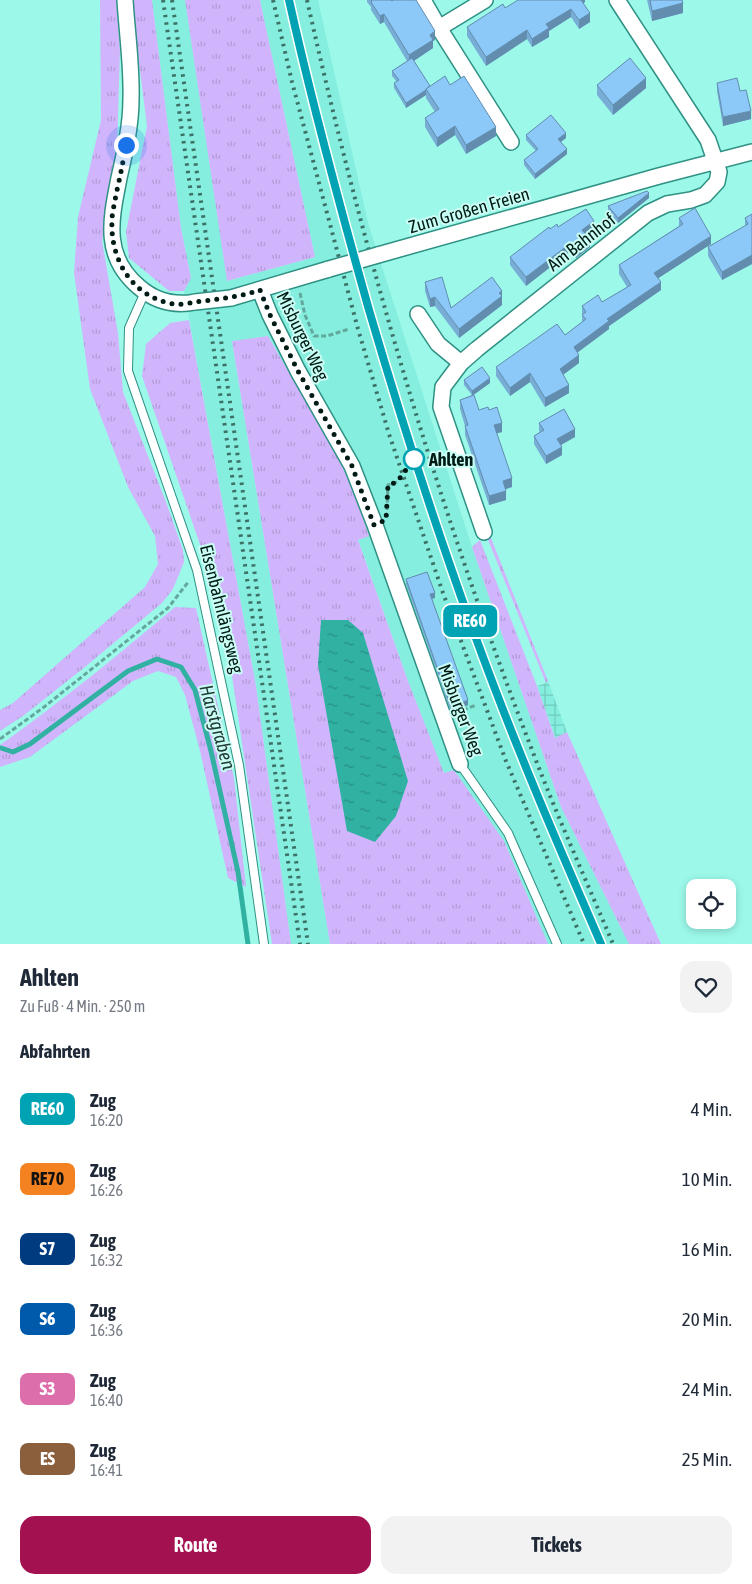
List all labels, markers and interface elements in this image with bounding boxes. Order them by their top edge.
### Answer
your location [114,133,139,158]
street label: Zum Großen Freien [406,183,532,237]
street label: Am Bahnhof [543,209,619,275]
street label: Misburger Weg [272,288,334,384]
marker: Ahlten [403,448,425,470]
place label: Ahlten [428,449,473,470]
street label: Eisenbahnlängsweg [196,542,248,676]
line badge: RE60 [435,605,505,637]
text: RE60 [453,610,487,631]
street label: Misburger Weg [434,661,488,759]
water label: Harstgraben [195,682,241,772]
map controls [686,879,736,929]
button: locate [686,879,736,929]
button: heart [680,961,732,1013]
text: Ahlten [20,964,79,991]
text: Zu Fuß · 4 Min. · 250 m [20,997,145,1015]
text: Abfahrten [20,1040,90,1062]
text: Zug [90,1089,116,1111]
text: RE60 [31,1098,64,1119]
text: 4 Min. [691,1098,732,1120]
text: 16:20 [90,1111,123,1129]
text: Zug [90,1159,116,1181]
text: RE70 [31,1168,64,1189]
text: 10 Min. [682,1168,732,1190]
text: 16:26 [90,1181,123,1199]
text: Zug [90,1229,116,1251]
text: S7 [39,1238,56,1259]
text: 16 Min. [682,1238,732,1260]
text: 16:32 [90,1251,123,1269]
text: Zug [90,1299,116,1321]
text: S6 [39,1308,56,1329]
text: 20 Min. [682,1308,732,1330]
text: 16:36 [90,1321,123,1339]
text: Zug [90,1369,116,1391]
text: S3 [39,1378,56,1399]
text: 24 Min. [682,1378,732,1400]
text: 16:40 [90,1391,123,1409]
text: Zug [90,1439,116,1461]
text: ES [40,1448,55,1469]
text: 25 Min. [682,1448,732,1470]
text: 16:41 [90,1461,123,1479]
button: Route [20,1516,371,1574]
button: Tickets [381,1516,732,1574]

